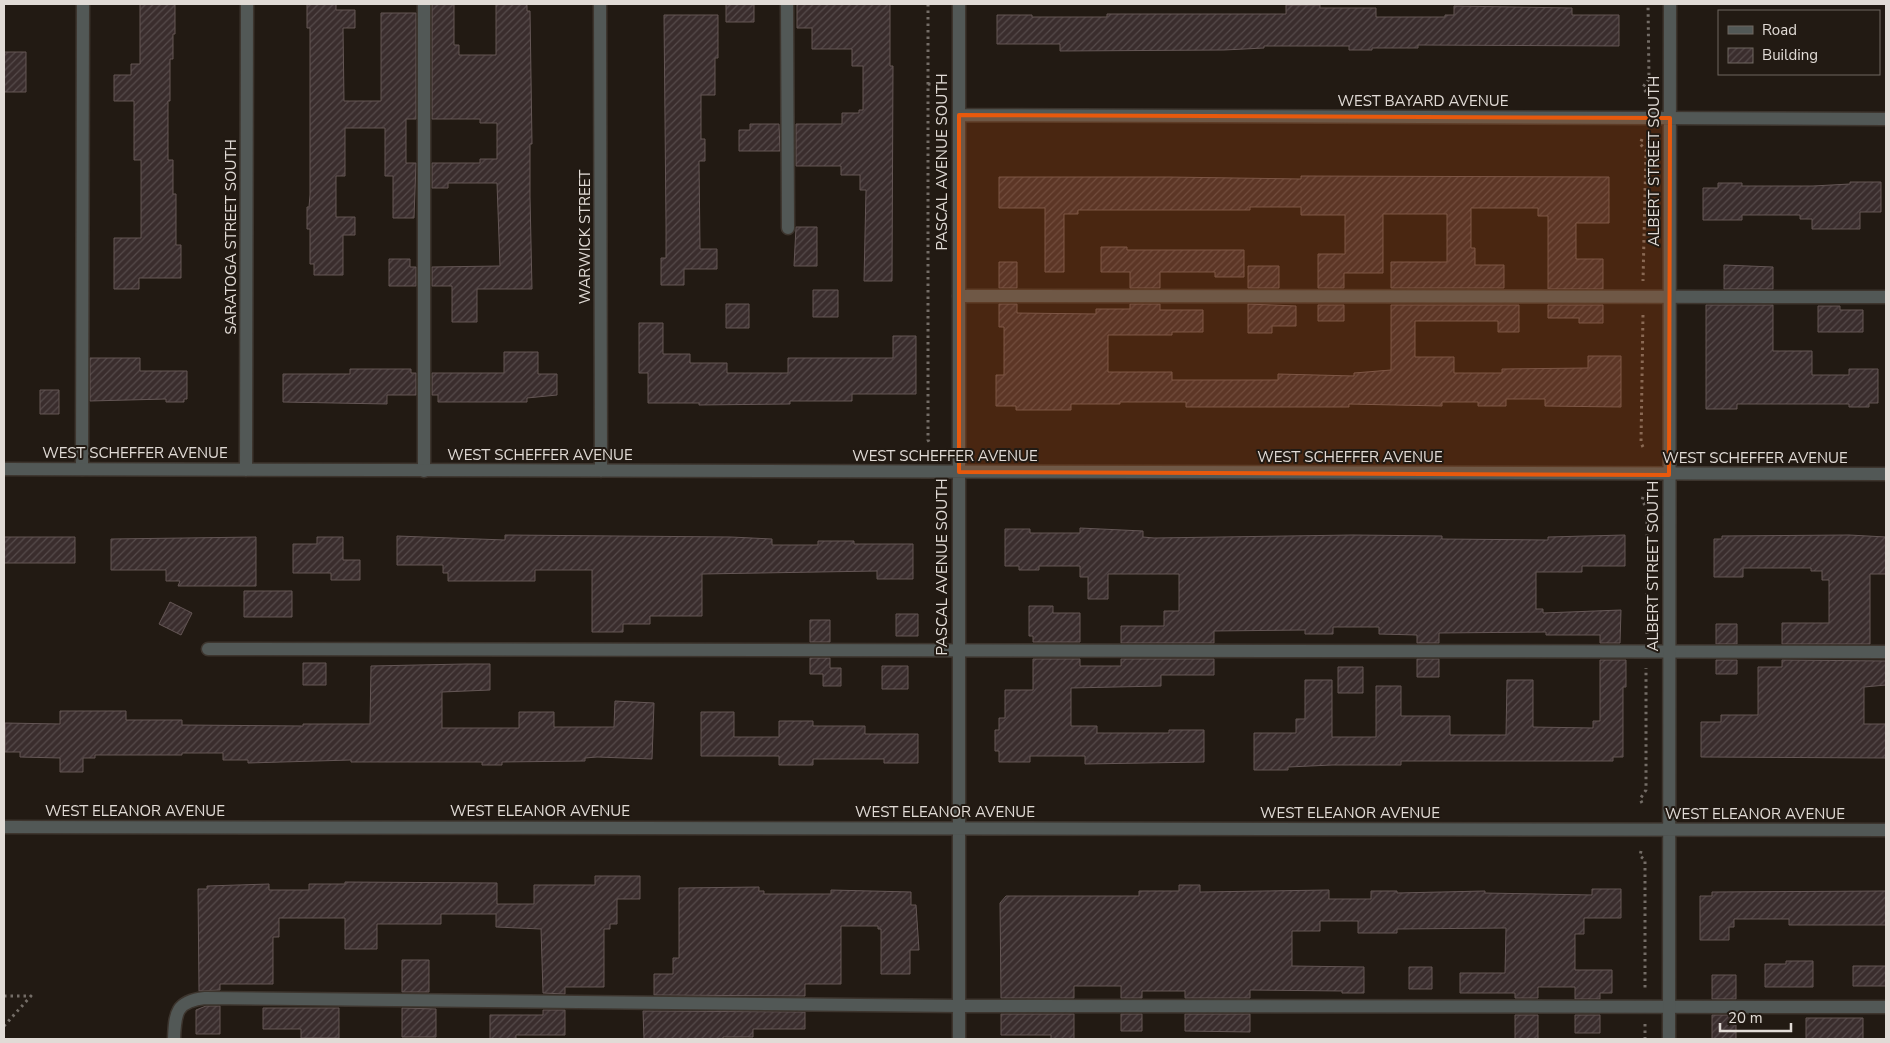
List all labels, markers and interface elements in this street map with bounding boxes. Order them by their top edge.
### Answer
legend [1718,10,1880,75]
text: Road [1762,20,1797,40]
text: Building [1762,45,1818,65]
street label: PASCAL AVENUE SOUTH [932,73,952,251]
street label: ALBERT STREET SOUTH [1644,76,1664,246]
street label: WEST BAYARD AVENUE [1338,91,1508,111]
street label: SARATOGA STREET SOUTH [221,139,241,335]
street label: WARWICK STREET [575,170,595,304]
street label: WEST SCHEFFER AVENUE [42,443,228,463]
street label: WEST SCHEFFER AVENUE [447,445,633,465]
street label: WEST SCHEFFER AVENUE [852,446,1038,466]
street label: WEST SCHEFFER AVENUE [1257,447,1443,467]
street label: WEST SCHEFFER AVENUE [1662,448,1848,468]
street label: PASCAL AVENUE SOUTH [932,478,952,656]
street label: ALBERT STREET SOUTH [1643,481,1663,651]
street label: WEST ELEANOR AVENUE [45,801,225,821]
street label: WEST ELEANOR AVENUE [450,801,630,821]
street label: WEST ELEANOR AVENUE [855,802,1035,822]
street label: WEST ELEANOR AVENUE [1260,803,1440,823]
street label: WEST ELEANOR AVENUE [1665,804,1845,824]
scale bar [1720,1000,1791,1032]
text: 20 m [1728,1008,1763,1028]

